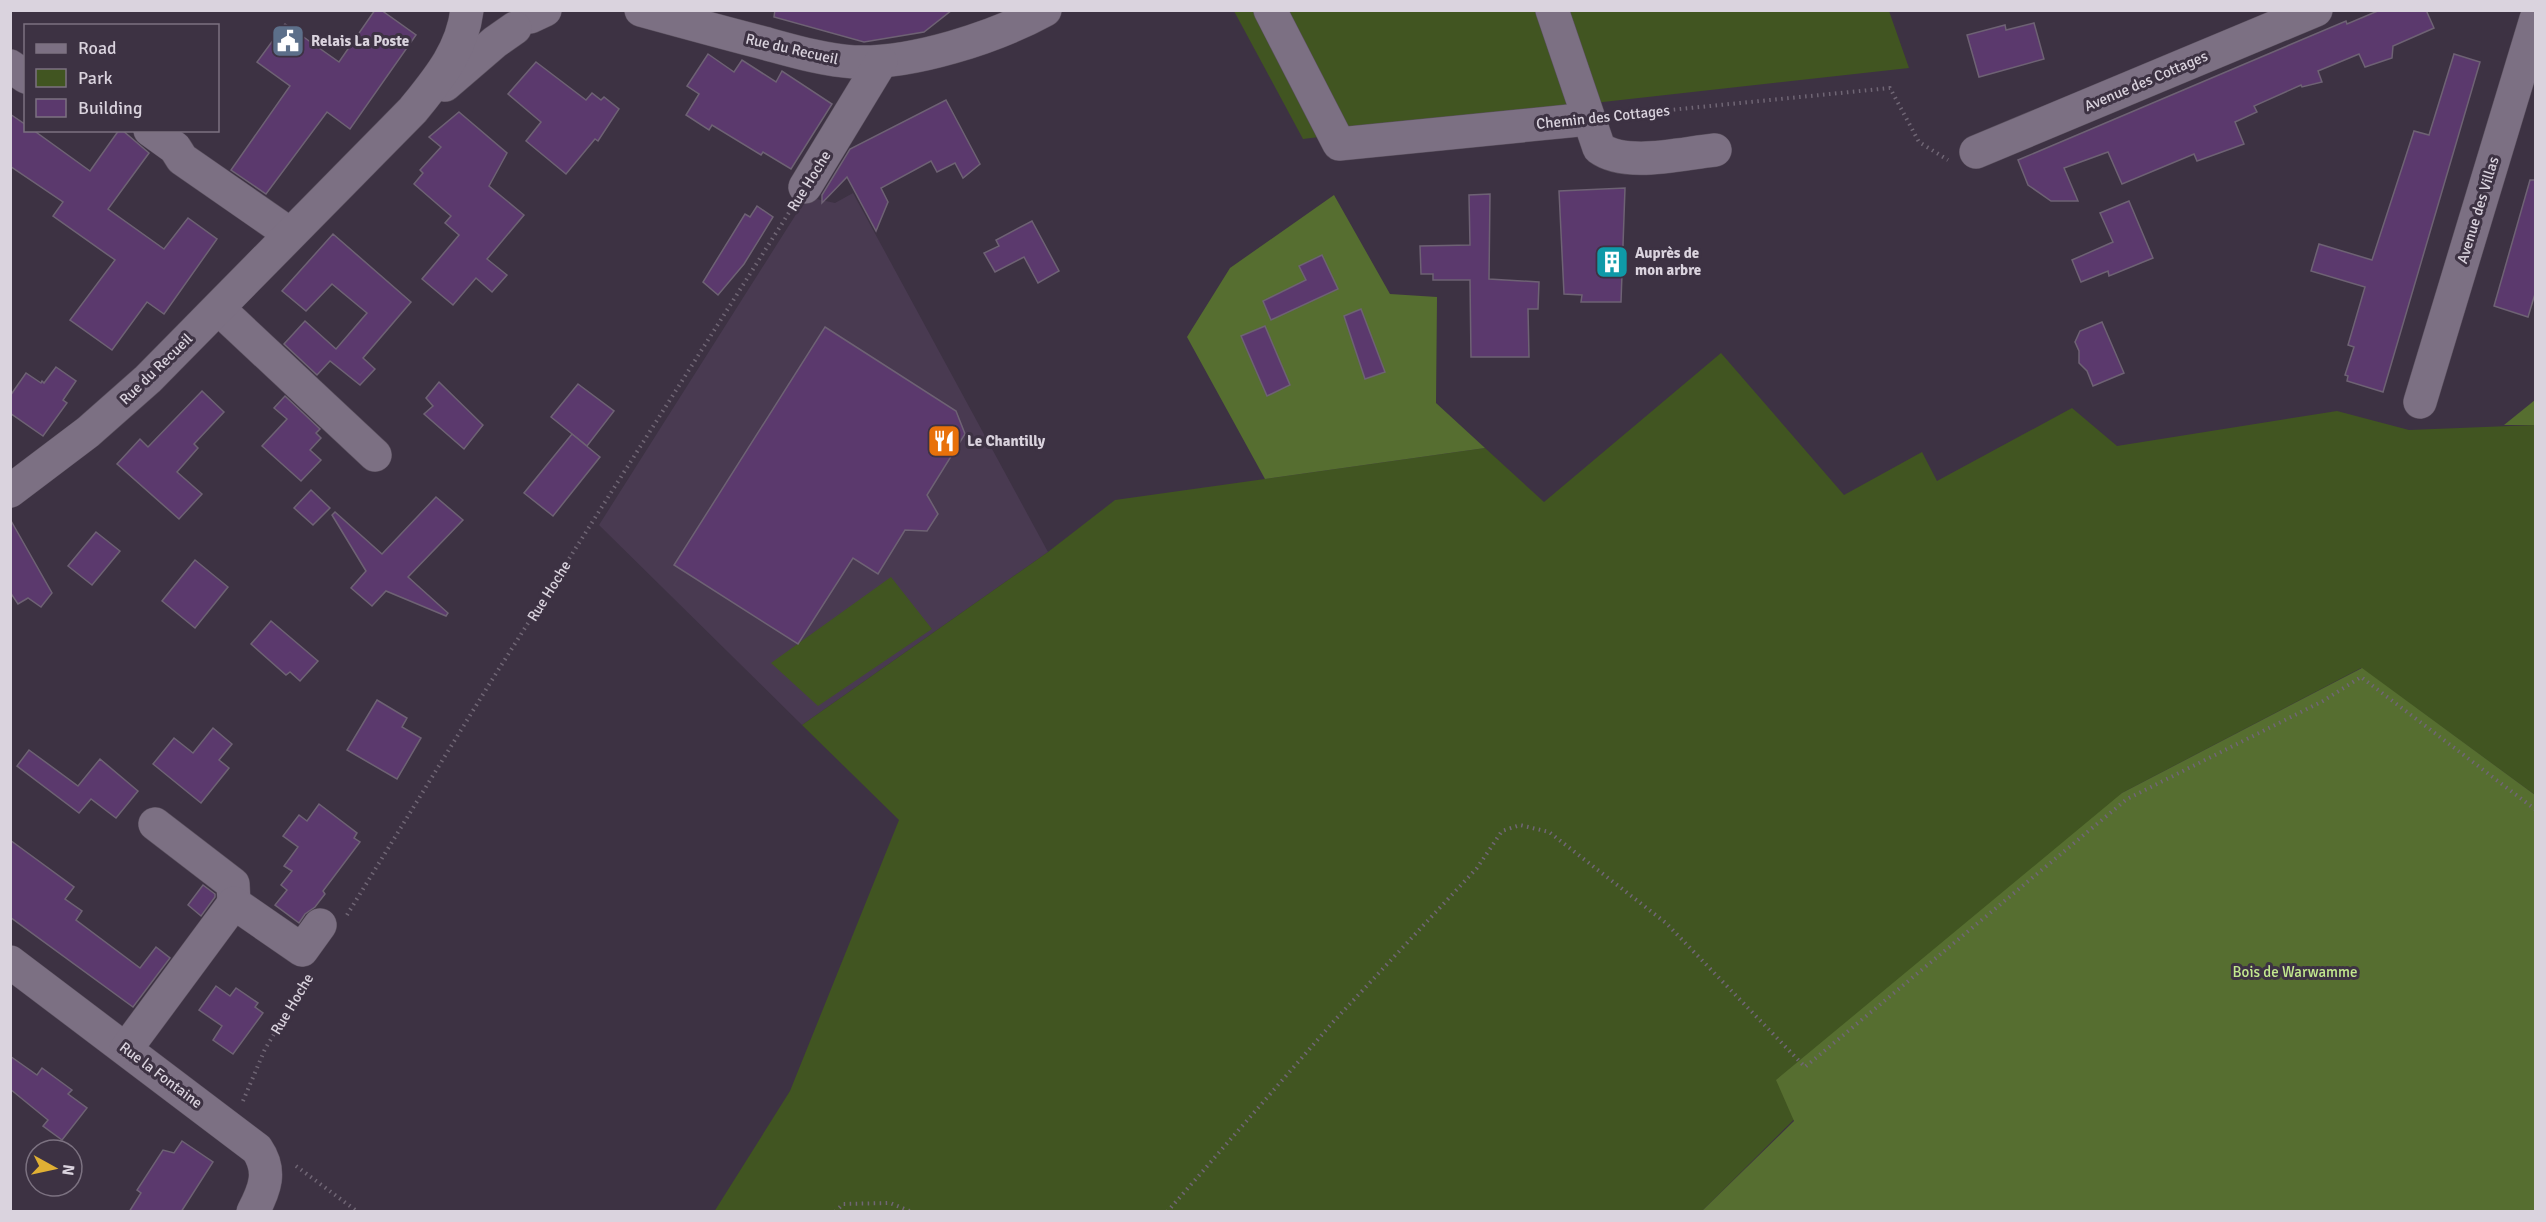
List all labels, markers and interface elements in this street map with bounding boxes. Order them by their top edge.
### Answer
public building icon: Relais La Poste [270,23,306,59]
legend [24,24,219,132]
street label: Rue du Recueil [744,30,840,68]
place label: Relais La Poste [311,32,409,50]
text: Road [78,37,117,59]
street label: Avenue des Cottages [2082,47,2211,115]
text: Park [78,67,113,89]
text: Building [78,97,142,119]
street label: Chemin des Cottages [1535,101,1671,133]
street label: Rue Hoche [783,147,835,215]
street label: Avenue des Villas [2453,154,2503,266]
building icon: Auprès de mon arbre [1594,244,1630,280]
place label: Auprès de mon arbre [1635,244,1701,279]
street label: Rue du Recueil [116,330,196,408]
restaurant icon: Le Chantilly [926,423,962,459]
place label: Le Chantilly [967,432,1046,450]
street label: Rue Hoche [523,557,575,625]
park label: Bois de Warwamme [2233,963,2357,981]
street label: Rue Hoche [267,970,317,1038]
street label: Rue la Fontaine [116,1038,206,1112]
north arrow [24,1138,84,1198]
text: N [57,1163,79,1177]

